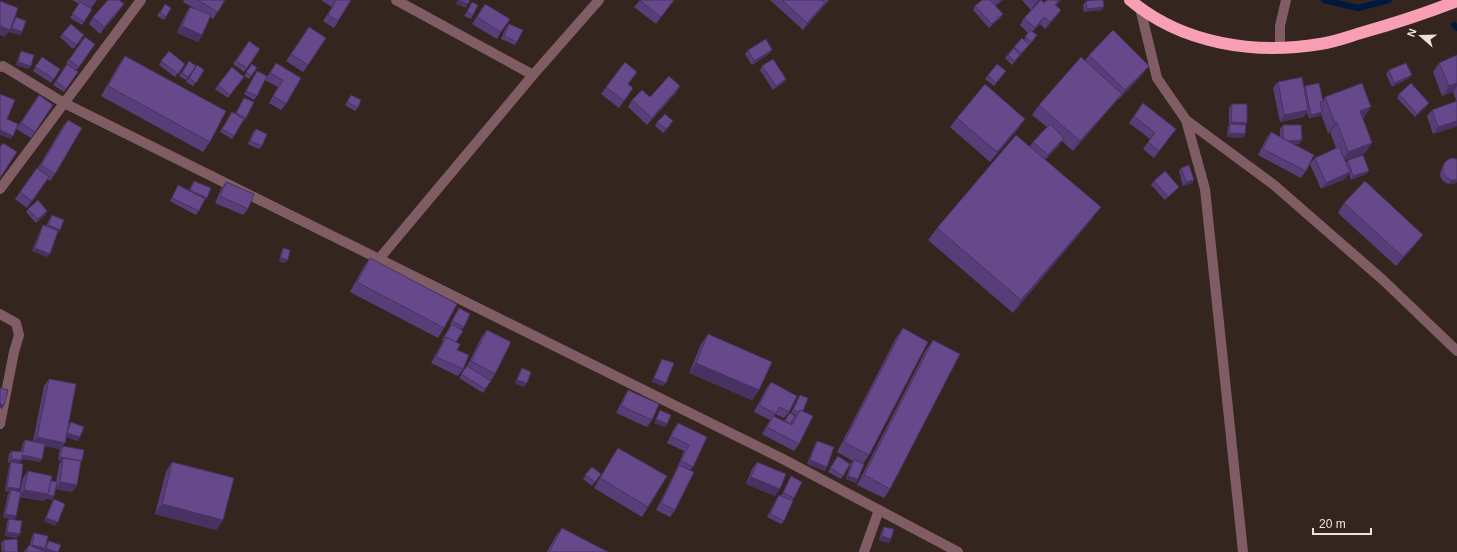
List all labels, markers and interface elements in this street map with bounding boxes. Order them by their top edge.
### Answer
north arrow [1401,16,1441,56]
text: N [1405,27,1419,38]
scale bar [1313,510,1371,536]
text: 20 m [1319,517,1346,531]

